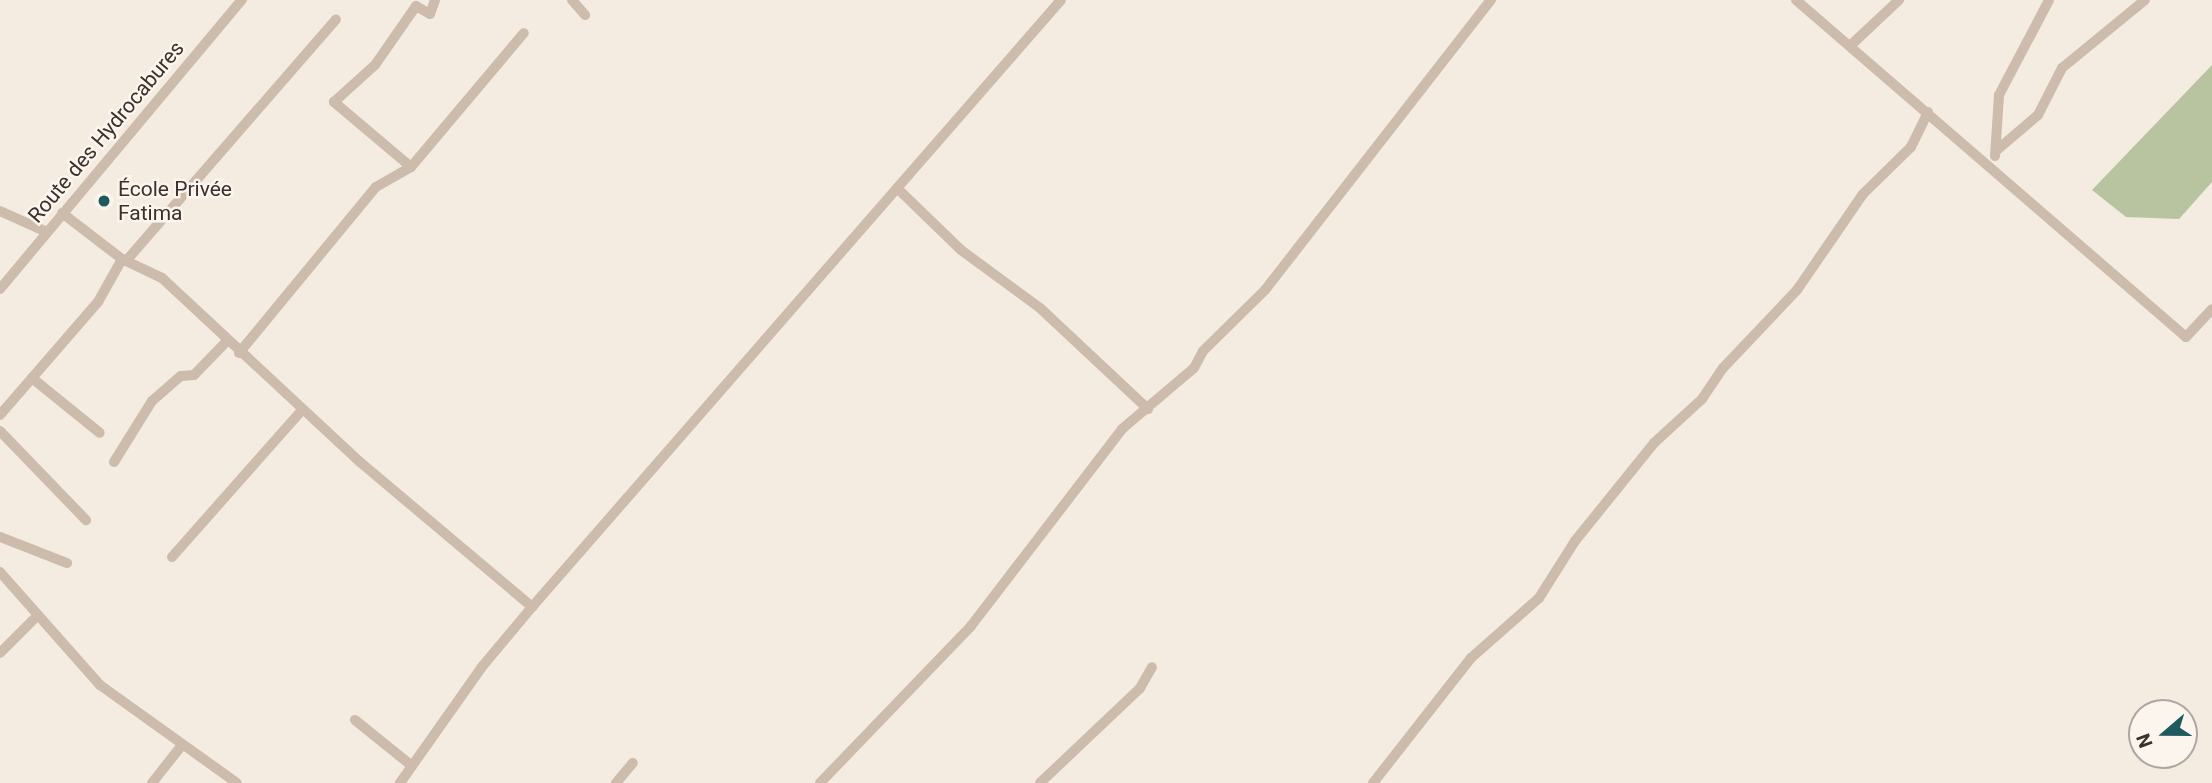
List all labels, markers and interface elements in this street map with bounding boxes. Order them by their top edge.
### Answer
street label: Route des Hydrocabures [23,36,189,228]
place label: École Privée Fatima [118,176,232,226]
marker: École Privée Fatima [96,193,112,209]
north arrow [2128,699,2198,769]
text: N [2132,730,2158,751]

